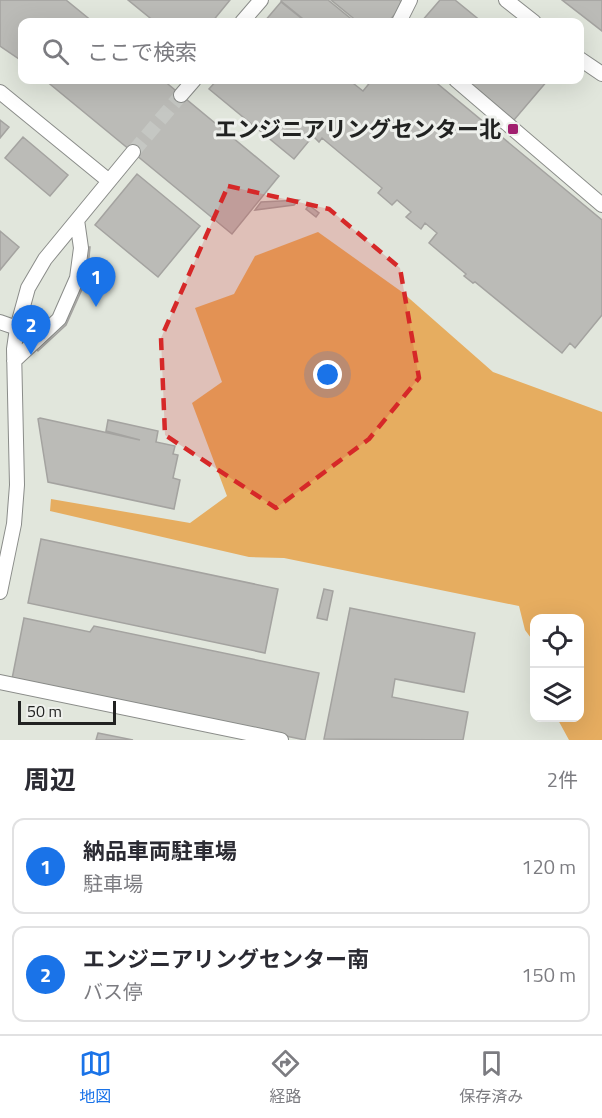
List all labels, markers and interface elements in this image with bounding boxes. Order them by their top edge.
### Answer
search box [18,18,584,84]
icon: search [39,35,72,68]
text: ここで検索 [87,35,197,69]
place label: エンジニアリングセンター北 [215,112,501,146]
marker: エンジニアリングセンター北 [506,122,520,136]
pin: 1 [76,258,116,307]
pin: 2 [12,306,51,355]
your location [313,360,342,389]
map controls [530,614,584,722]
button: locate [530,614,584,668]
button: layers [530,668,584,722]
scale bar [18,698,116,726]
text: 50 m [27,699,62,723]
text: 周辺 [24,760,76,799]
text: 2件 [547,764,578,795]
text: 納品車両駐車場 [83,834,237,868]
text: 1 [40,851,51,882]
text: 120 m [521,851,576,882]
text: 駐車場 [83,868,143,899]
text: エンジニアリングセンター南 [83,942,369,976]
text: 2 [40,959,51,990]
text: 150 m [521,959,576,990]
text: バス停 [83,976,143,1007]
tab: 地図 [79,1047,112,1108]
tab: 経路 [269,1047,302,1108]
tab: 保存済み [459,1047,523,1108]

